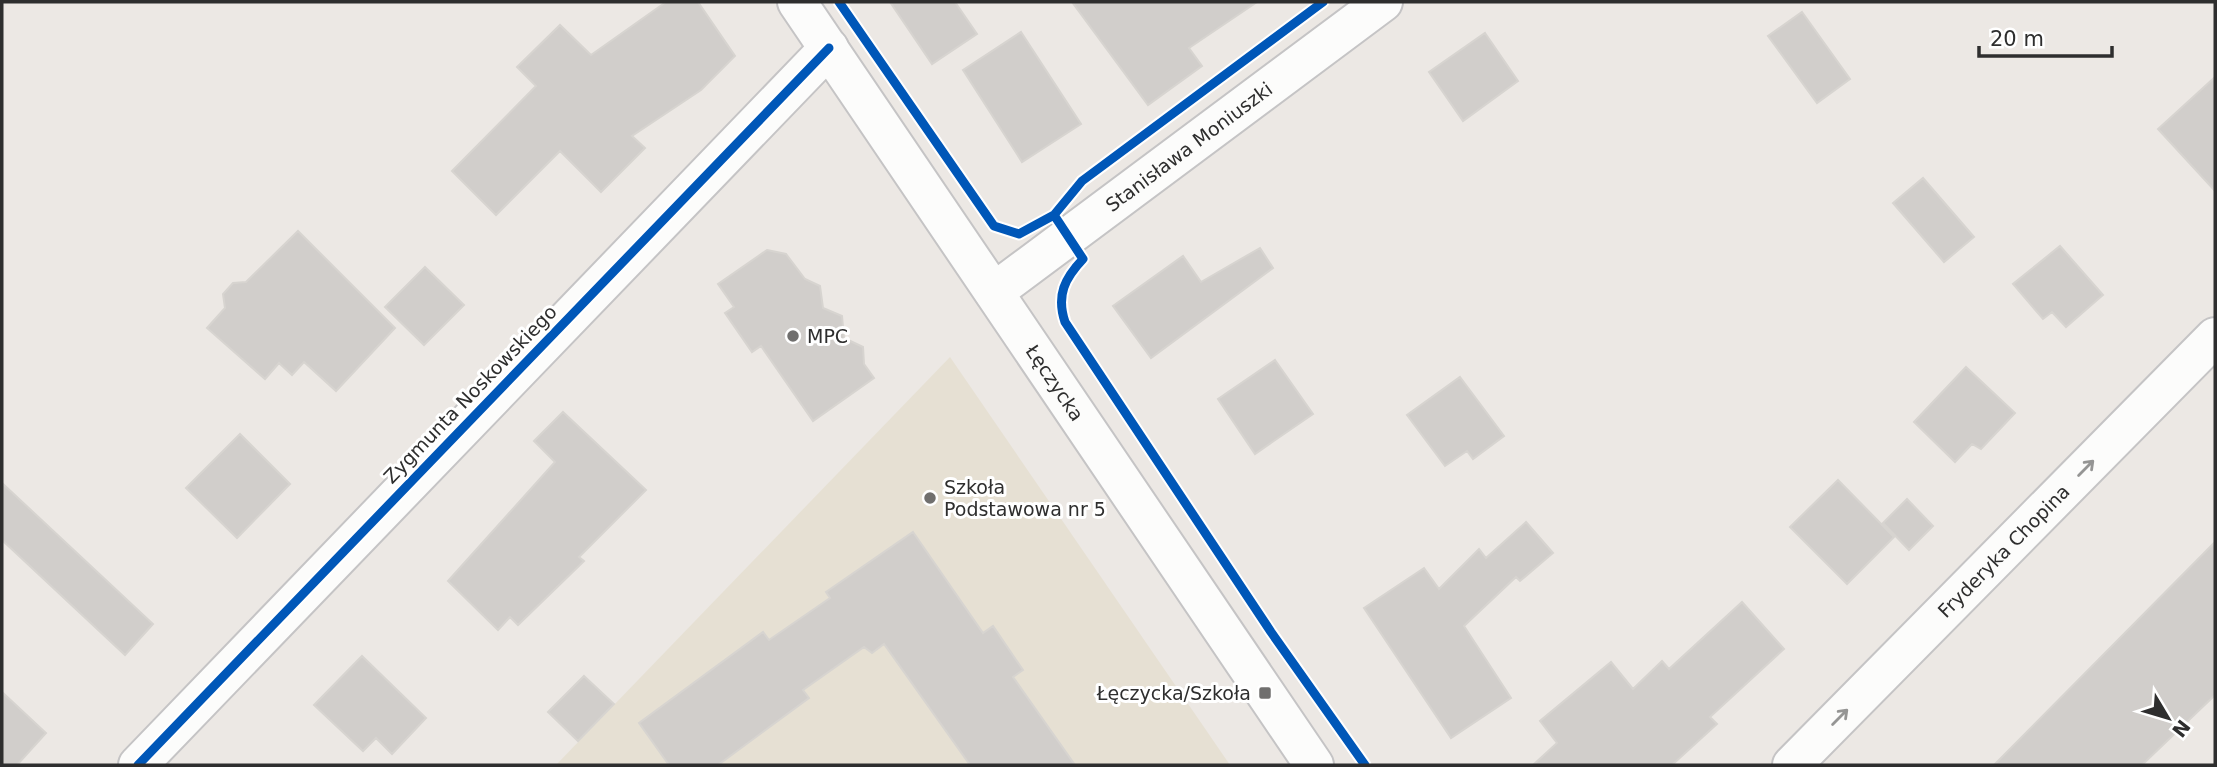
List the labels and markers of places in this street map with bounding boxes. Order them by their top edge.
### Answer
place label: MPC [807,325,848,347]
marker: MPC [785,328,801,344]
place label: Szkoła Podstawowa nr 5 [944,476,1106,520]
marker: Szkoła Podstawowa nr 5 [922,490,938,506]
place label: Łęczycka/Szkoła [1096,682,1251,704]
marker: Łęczycka/Szkoła [1257,685,1273,701]

